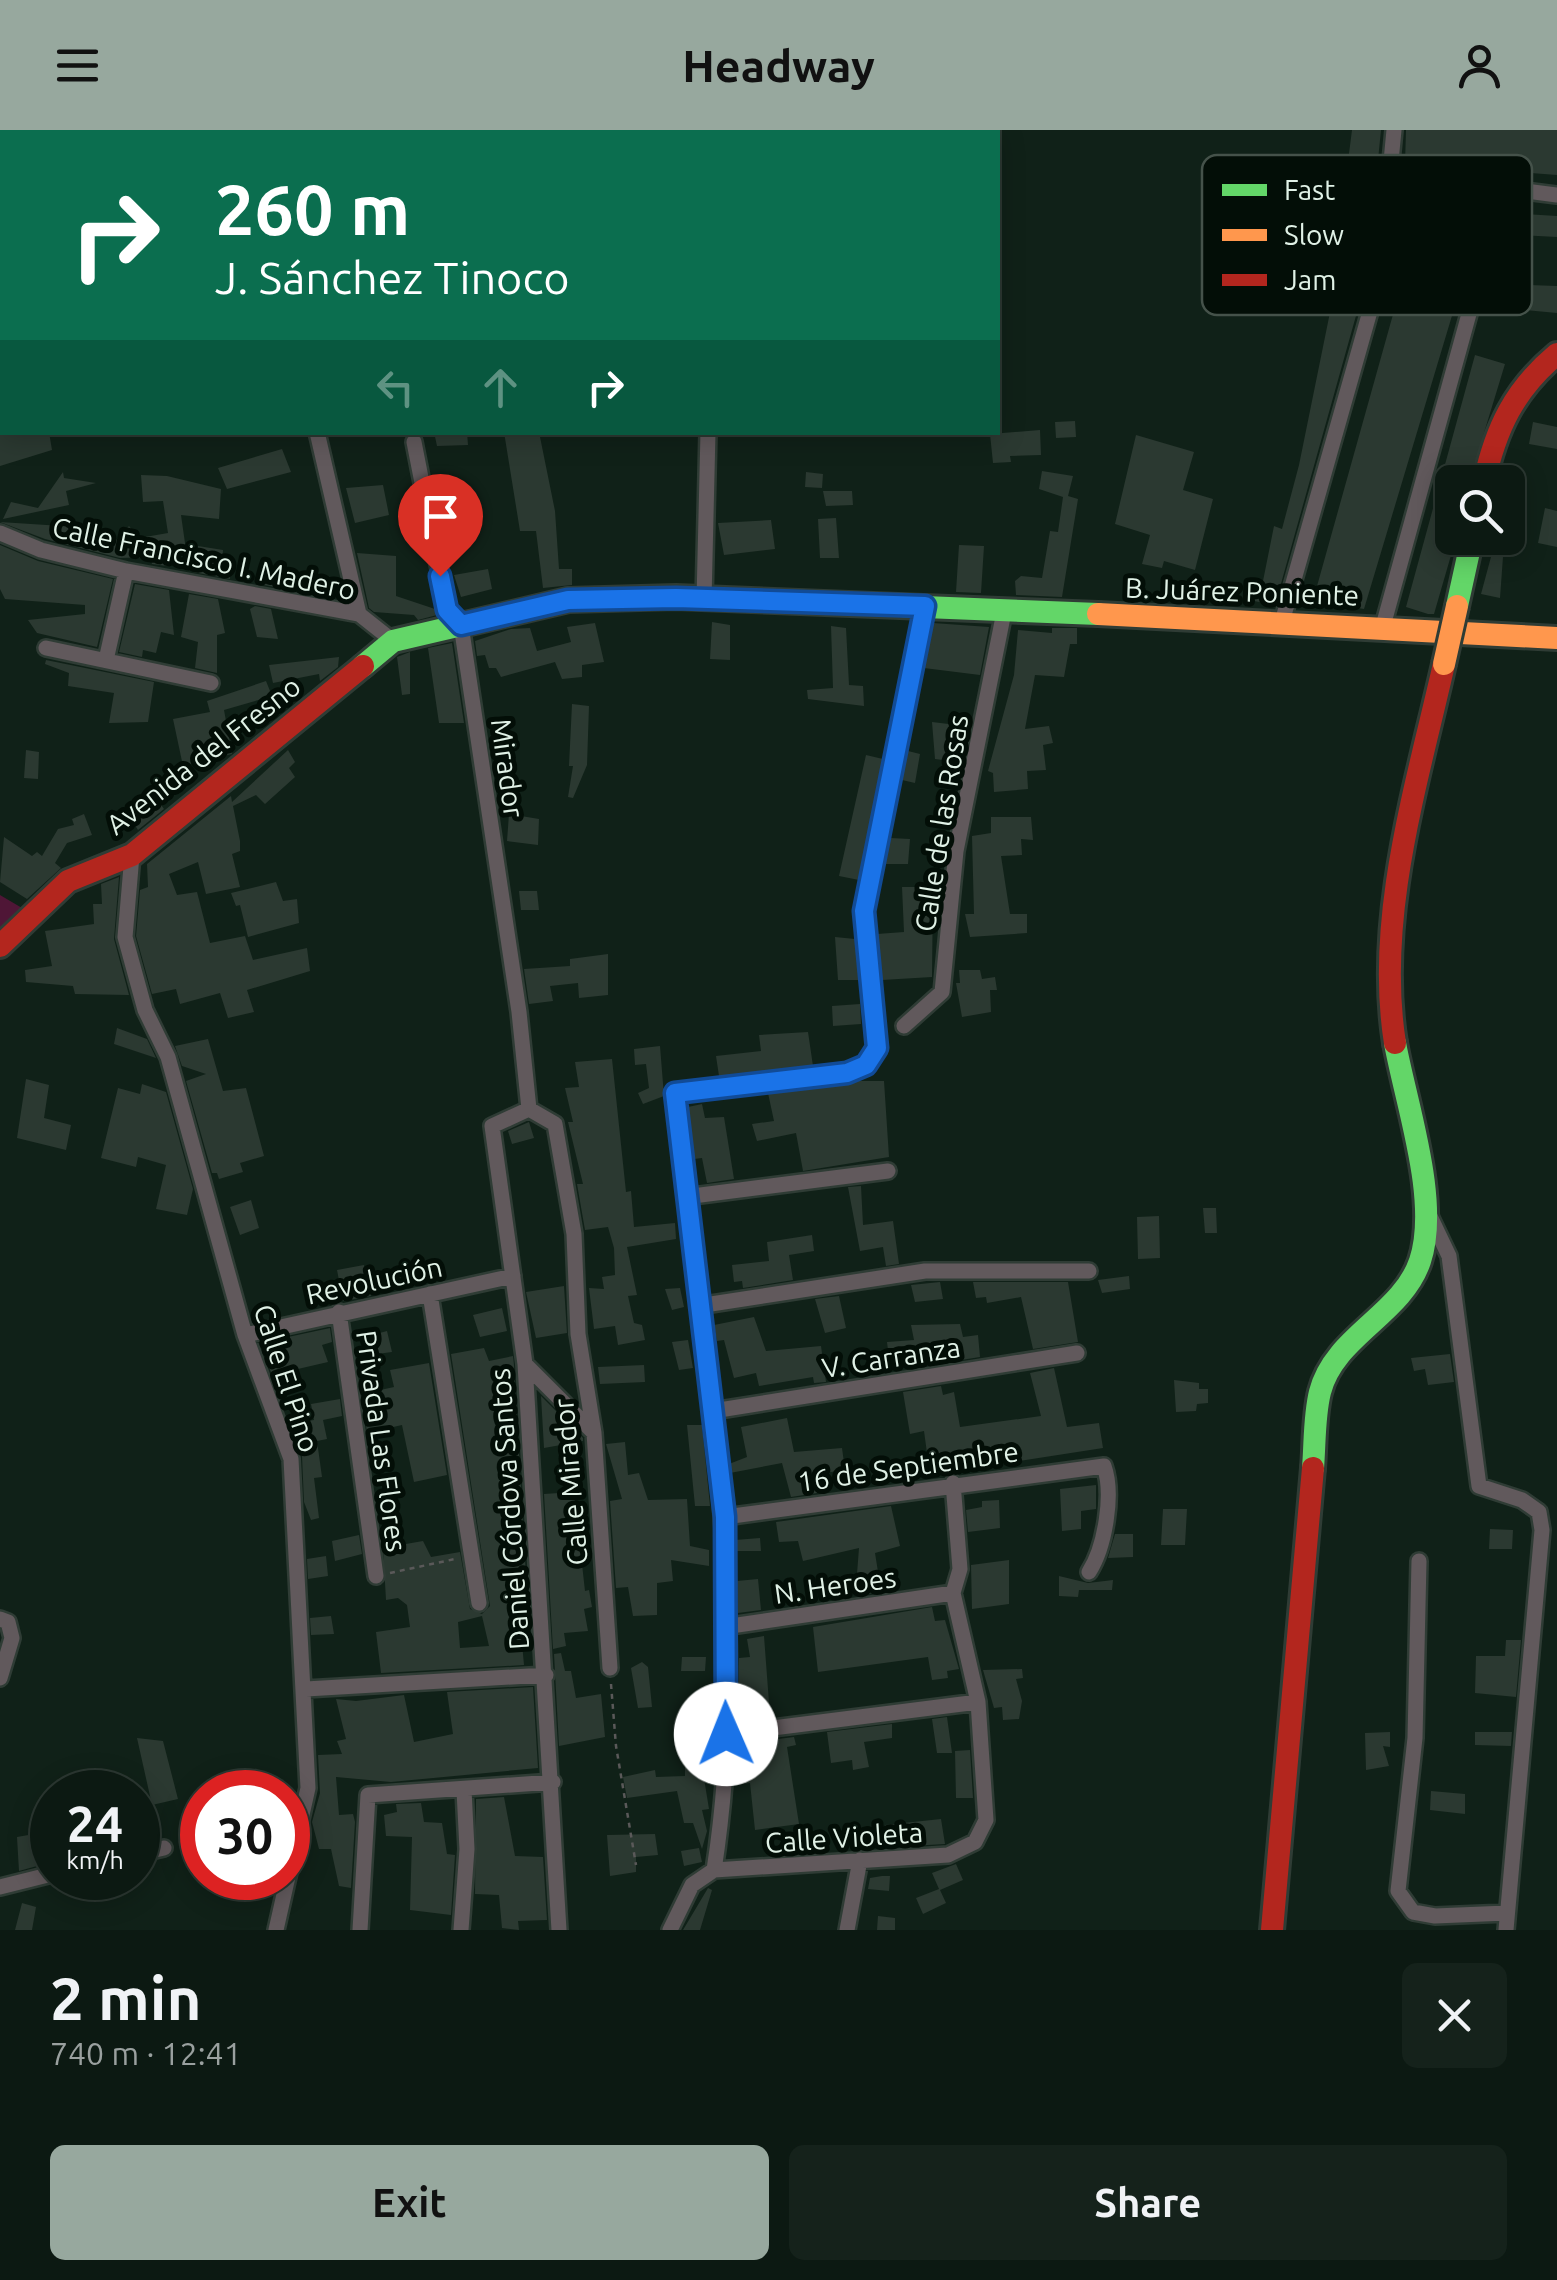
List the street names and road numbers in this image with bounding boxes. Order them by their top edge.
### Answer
street label: Calle Francisco I. Madero [50,511,358,605]
street label: B. Juárez Poniente [1125,571,1359,611]
street label: Avenida del Fresno [100,670,306,840]
street label: Calle de las Rosas [909,712,973,934]
street label: Mirador [486,717,530,820]
street label: Revolución [303,1250,445,1310]
street label: Calle El Pino [249,1300,325,1456]
street label: Privada Las Flores [351,1328,413,1554]
street label: V. Carranza [820,1331,962,1383]
street label: Daniel Córdova Santos [484,1367,534,1651]
street label: Calle Mirador [547,1397,593,1567]
street label: 16 de Septiembre [796,1435,1020,1497]
street label: N. Heroes [772,1561,898,1609]
street label: Calle Violeta [764,1816,924,1858]

